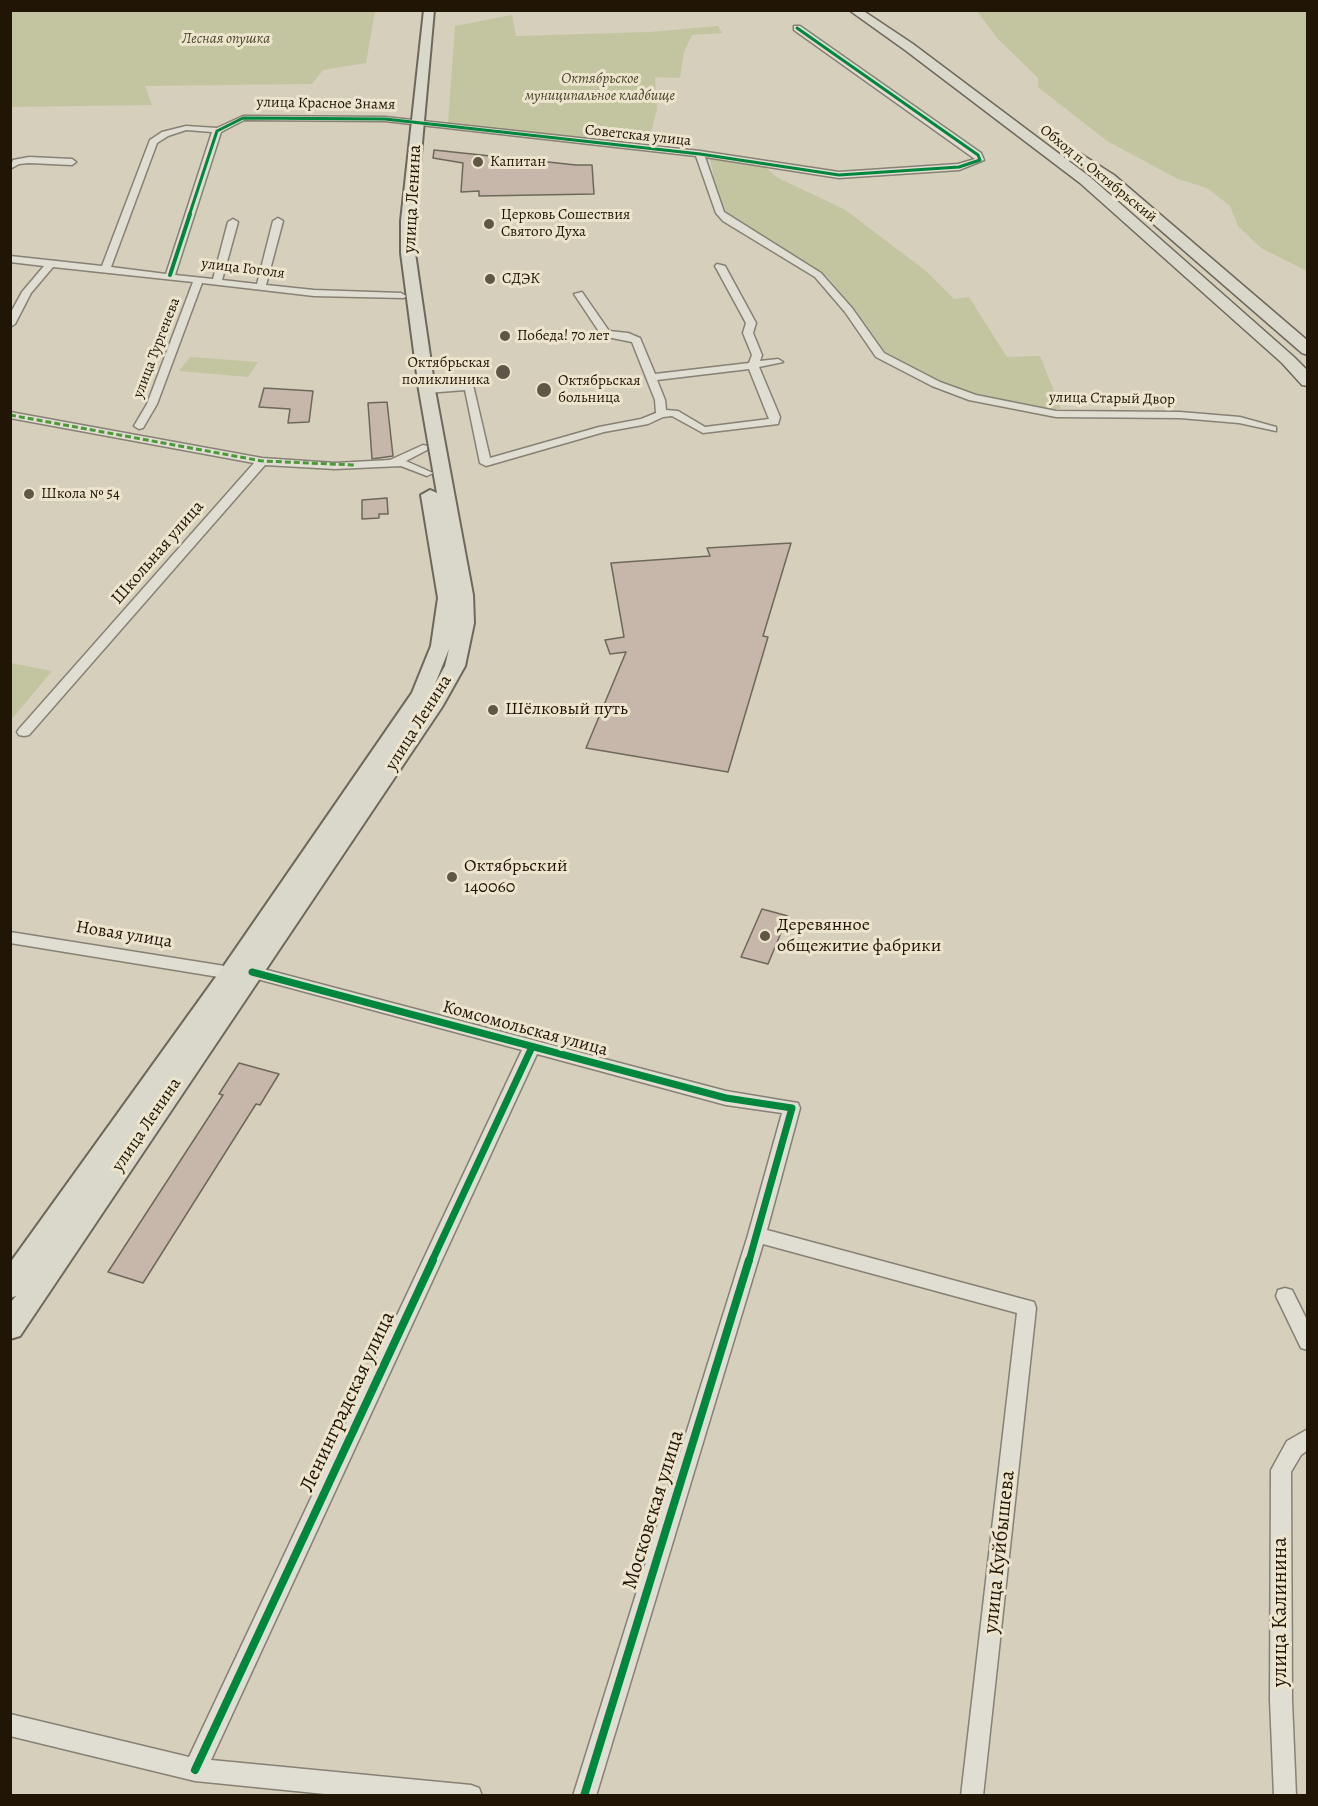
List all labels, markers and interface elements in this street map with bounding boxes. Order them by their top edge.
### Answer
park label: Лесная опушка [182,30,270,48]
park label: Октябрьское муниципальное кладбище [525,70,675,105]
street label: улица Красное Знамя [257,94,395,114]
street label: Советская улица [584,121,692,151]
street label: Обход п. Октябрьский [1036,121,1160,227]
street label: улица Ленина [399,144,427,254]
place label: Капитан [490,153,546,171]
marker: Капитан [471,155,485,169]
place label: Церковь Сошествия Святого Духа [501,206,630,241]
marker: Церковь Сошествия Святого Духа [482,217,496,231]
street label: улица Гоголя [200,255,286,283]
place label: СДЭК [502,270,540,288]
marker: СДЭК [483,272,497,286]
street label: улица Тургенева [130,295,184,401]
place label: Победа! 70 лет [517,327,609,345]
marker: Победа! 70 лет [498,329,512,343]
place label: Октябрьская поликлиника [402,354,490,389]
marker: Октябрьская поликлиника [494,363,512,381]
place label: Октябрьская больница [558,372,641,407]
marker: Октябрьская больница [535,381,553,399]
street label: улица Старый Двор [1049,389,1175,409]
place label: Школа № 54 [41,485,120,503]
marker: Школа № 54 [22,487,36,501]
street label: Школьная улица [107,497,209,609]
street label: улица Ленина [381,671,457,775]
place label: Шёлковый путь [505,699,628,721]
marker: Шёлковый путь [486,703,500,717]
place label: Октябрьский 140060 [464,856,567,898]
marker: Октябрьский 140060 [445,870,459,884]
place label: Деревянное общежитие фабрики [777,915,941,958]
street label: Новая улица [74,917,174,953]
marker: Деревянное общежитие фабрики [758,929,772,943]
street label: Комсомольская улица [440,997,610,1061]
street label: улица Ленина [108,1074,186,1176]
street label: Ленинградская улица [295,1308,401,1496]
street label: Московская улица [618,1427,690,1593]
street label: улица Куйбышева [979,1469,1021,1635]
street label: улица Калинина [1268,1537,1294,1687]

